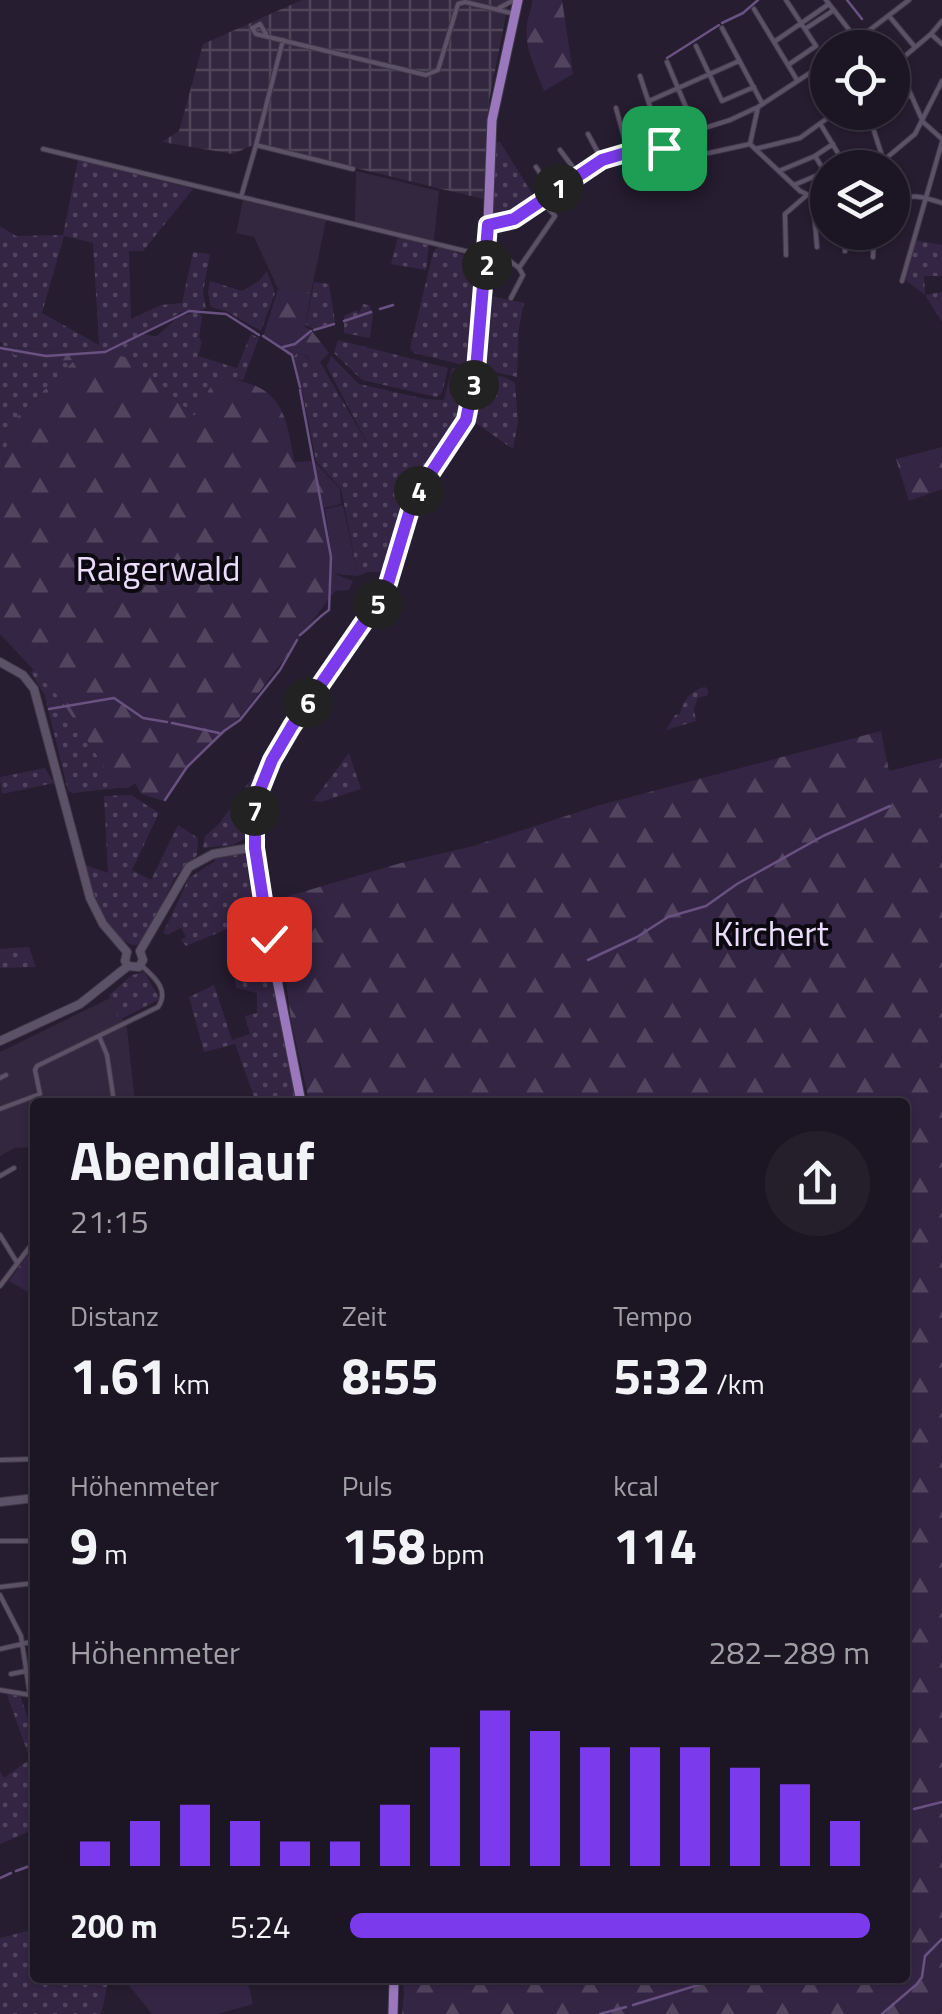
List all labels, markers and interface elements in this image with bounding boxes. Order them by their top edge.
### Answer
map controls [810,30,910,250]
button: locate [810,30,910,130]
pin [622,106,707,191]
icon: arrive [637,121,692,176]
button: layers [810,150,910,250]
pin: 1 [534,163,584,213]
text: 1 [551,166,567,209]
pin: 2 [462,240,512,290]
text: 2 [479,243,495,286]
pin: 3 [449,360,499,410]
text: 3 [466,363,482,406]
pin: 4 [394,466,444,516]
text: 4 [411,469,427,512]
park label: Raigerwald [75,541,241,595]
pin: 5 [353,579,403,629]
text: 5 [370,582,386,625]
pin: 6 [283,678,333,728]
text: 6 [300,681,316,724]
pin: 7 [230,786,280,836]
text: 7 [247,789,263,832]
pin [227,897,312,982]
park label: Kirchert [713,906,829,960]
icon: check [242,912,297,967]
text: Abendlauf [70,1118,315,1201]
button: share [765,1131,870,1236]
text: 21:15 [70,1197,149,1245]
text: Distanz [70,1294,159,1337]
text: Zeit [342,1294,387,1337]
text: Tempo [613,1294,693,1337]
text: 1.61 [70,1337,167,1413]
text: 8:55 [342,1337,438,1413]
text: 5:32 [613,1337,710,1413]
text: km [167,1362,210,1405]
text: /km [710,1362,765,1405]
text: Höhenmeter [70,1464,219,1507]
text: Puls [342,1464,393,1507]
text: kcal [613,1464,659,1507]
text: 9 [70,1507,98,1583]
text: 158 [342,1507,426,1583]
text: 114 [613,1507,697,1583]
text: m [98,1532,128,1575]
text: bpm [426,1532,485,1575]
text: Höhenmeter [70,1628,240,1676]
text: 282–289 m [708,1628,870,1676]
text: 200 m [70,1902,158,1950]
text: 5:24 [230,1902,291,1950]

